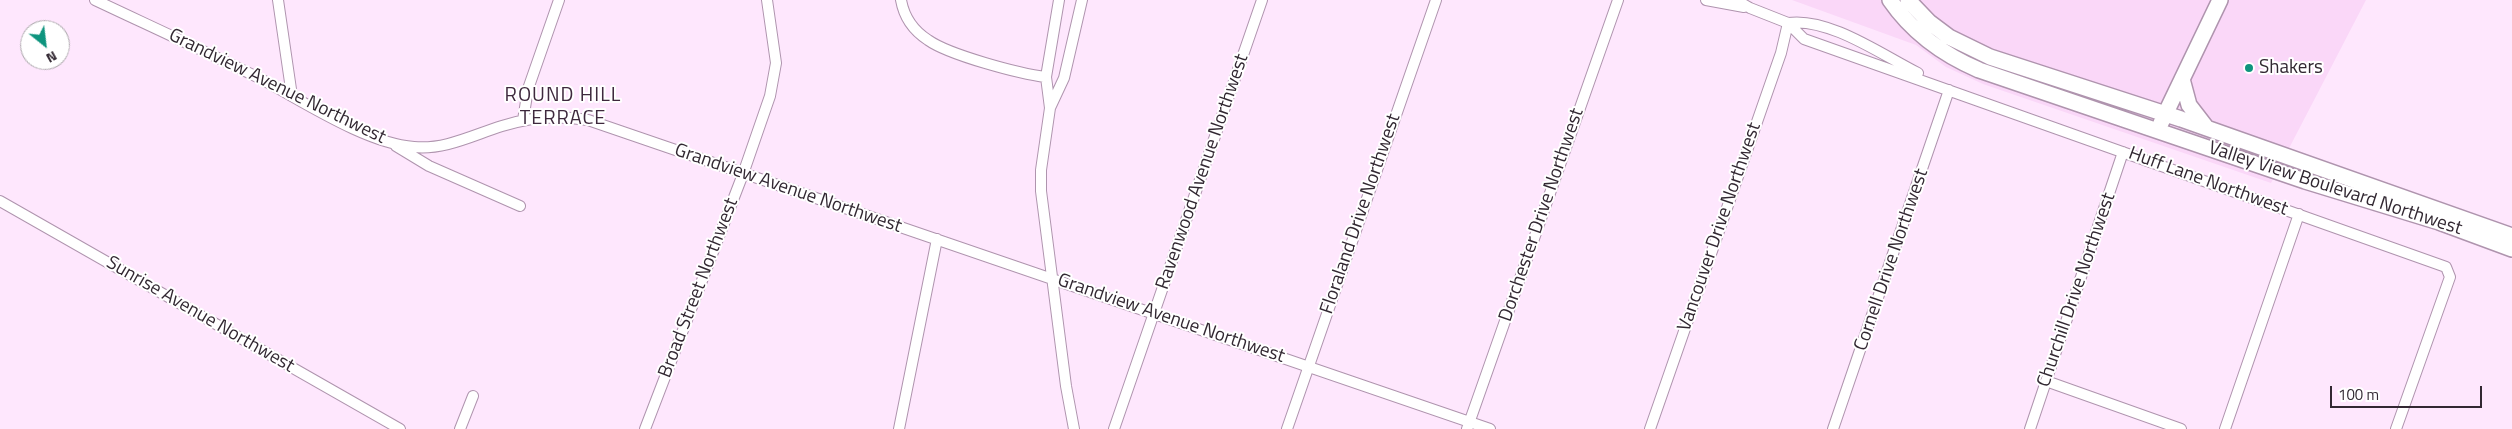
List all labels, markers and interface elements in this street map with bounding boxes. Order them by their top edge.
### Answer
north arrow [20,20,70,70]
street label: Grandview Avenue Northwest [165,24,389,150]
text: N [43,46,61,69]
street label: Ravenwood Avenue Northwest [1152,51,1254,293]
place label: Shakers [2259,57,2323,79]
marker: Shakers [2243,62,2255,74]
district label: ROUND HILL TERRACE [503,84,623,131]
street label: Dorchester Drive Northwest [1495,105,1589,325]
street label: Floraland Drive Northwest [1316,111,1406,317]
street label: Vancouver Drive Northwest [1674,120,1766,334]
street label: Valley View Boulevard Northwest [2205,137,2465,241]
street label: Grandview Avenue Northwest [671,139,905,239]
street label: Huff Lane Northwest [2125,143,2291,221]
street label: Cornell Drive Northwest [1850,166,1934,354]
street label: Churchill Drive Northwest [2033,190,2121,390]
street label: Broad Street Northwest [654,195,744,381]
street label: Sunrise Avenue Northwest [102,252,298,378]
street label: Grandview Avenue Northwest [1054,269,1288,369]
scale bar [2332,376,2484,408]
text: 100 m [2338,383,2379,406]

